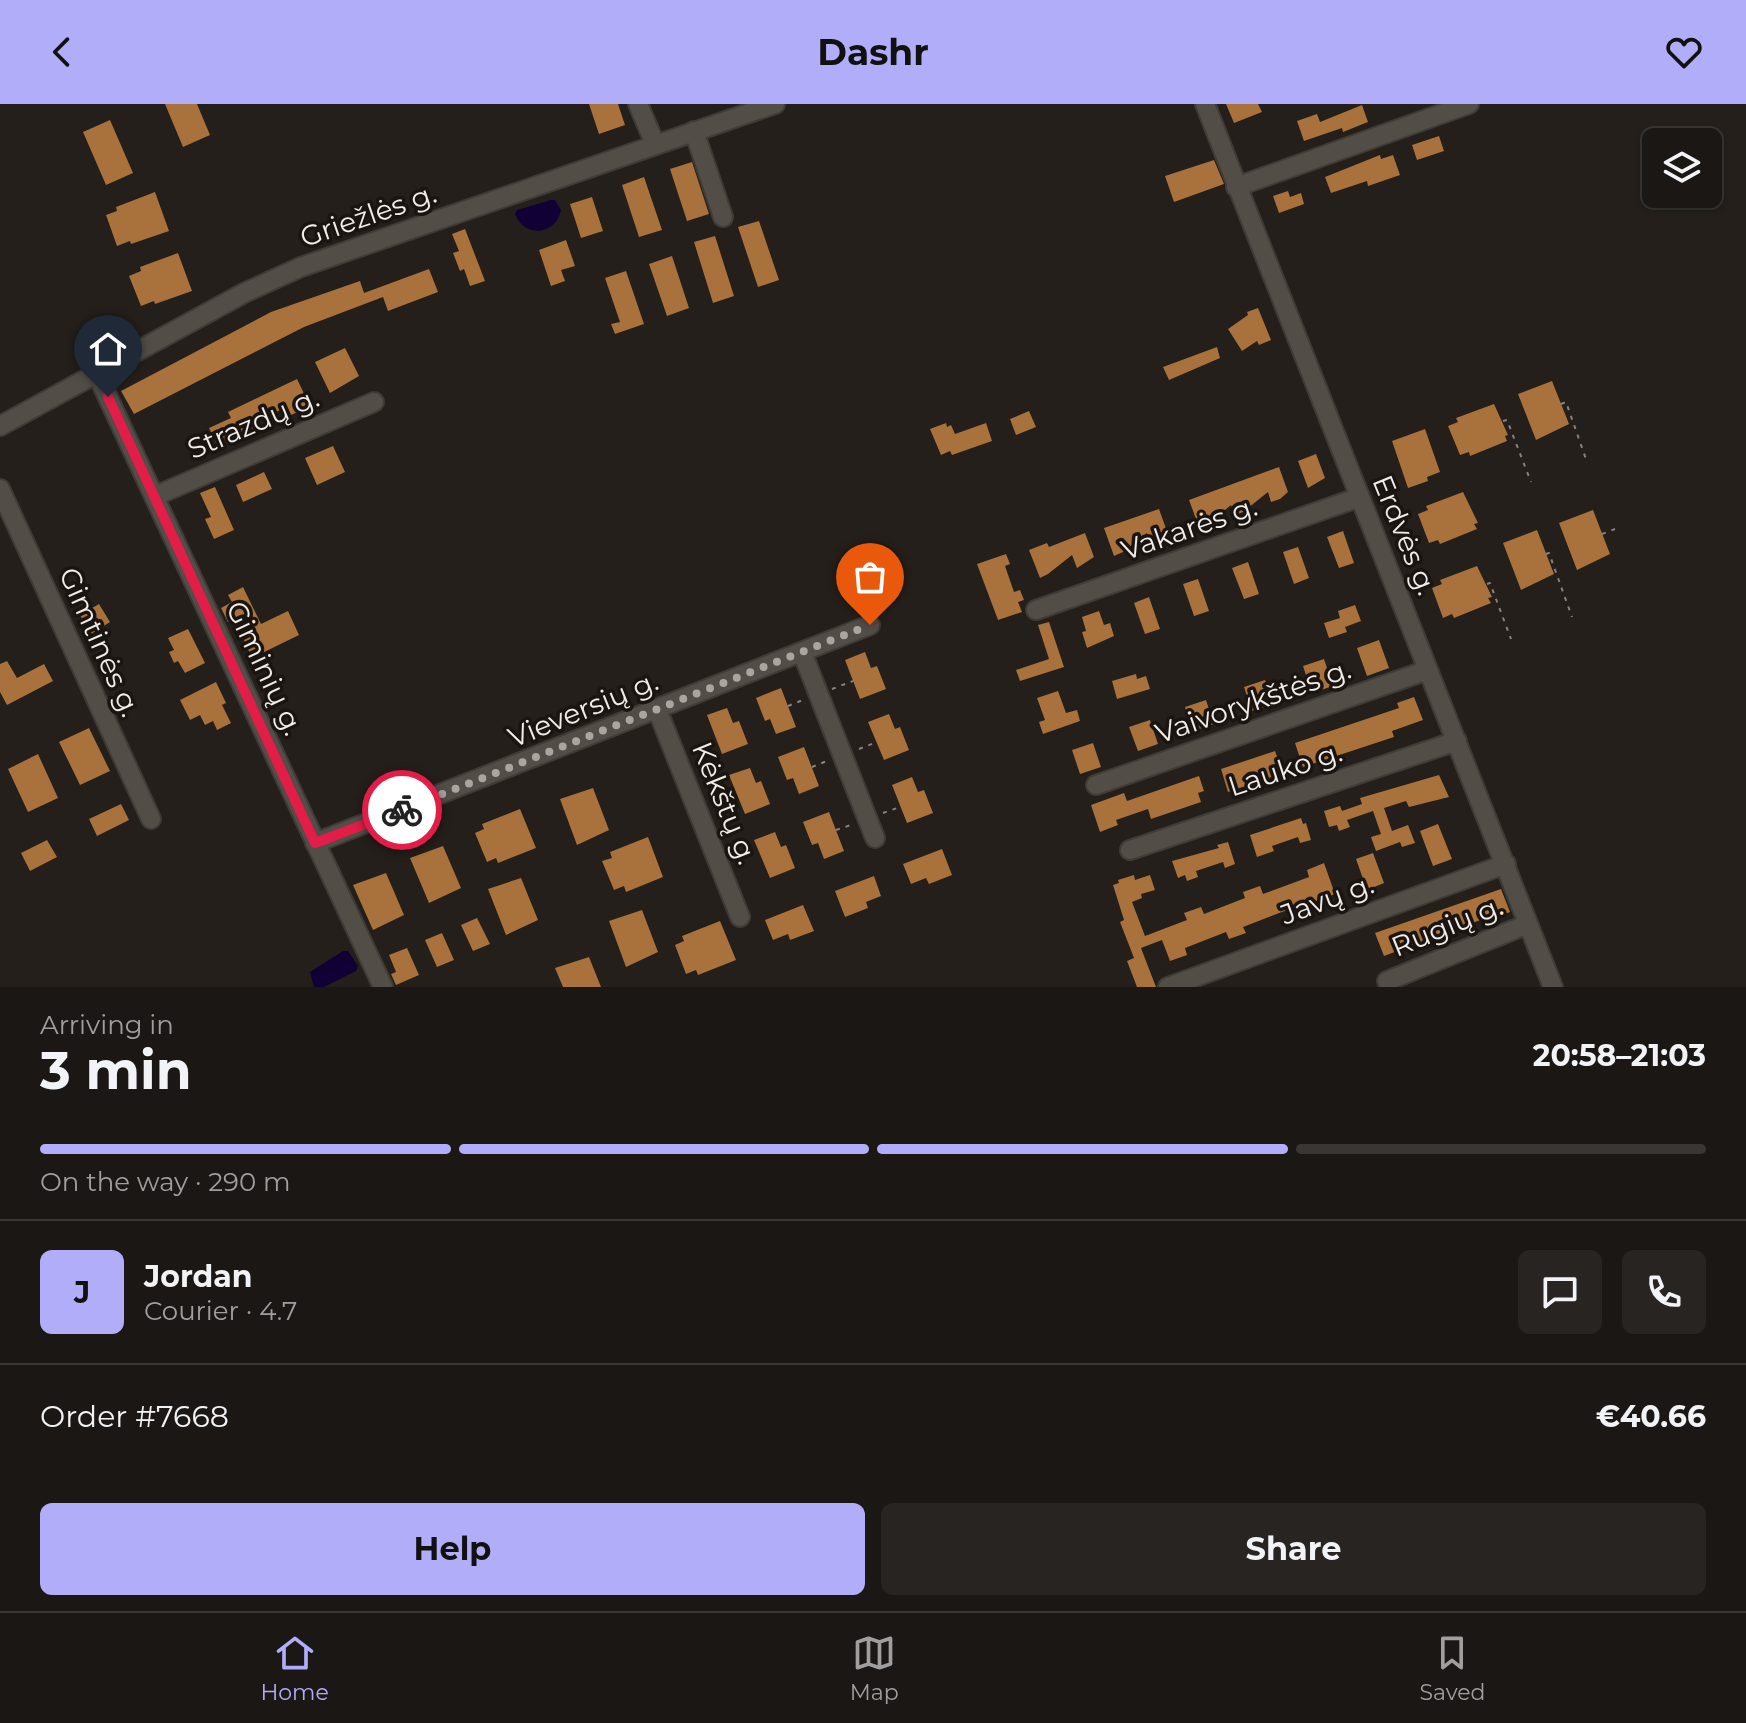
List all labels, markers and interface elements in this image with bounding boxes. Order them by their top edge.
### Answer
icon: back [40,30,84,74]
text: Dashr [817,30,929,74]
icon: heart [1662,30,1706,74]
map controls [1642,128,1722,208]
button: layers [1642,128,1722,208]
street label: Griežlės g. [295,176,441,254]
pin [74,315,142,397]
icon: home [86,327,130,371]
street label: Strazdų g. [182,380,324,466]
street label: Erdvės g. [1366,470,1444,600]
street label: Vakarės g. [1117,489,1261,567]
pin [836,543,904,625]
icon: bag [848,555,892,599]
street label: Gimtinės g. [52,562,148,722]
street label: Giminių g. [219,595,311,741]
street label: Vaivorykštės g. [1151,652,1355,750]
street label: Vieversių g. [503,664,663,754]
street label: Lauko g. [1224,735,1346,803]
street label: Kėkštų g. [685,737,765,869]
courier [362,770,442,850]
icon: bike [380,788,424,832]
street label: Javų g. [1275,866,1378,932]
street label: Rugių g. [1386,888,1508,964]
text: Arriving in [40,1009,174,1041]
text: 20:58–21:03 [1533,1037,1706,1074]
text: 3 min [40,1039,192,1102]
text: On the way · 290 m [40,1166,291,1198]
button: chat [1518,1250,1602,1334]
button: phone [1622,1250,1706,1334]
text: Jordan [144,1258,253,1295]
text: J [74,1274,90,1311]
text: Courier · 4.7 [144,1295,297,1327]
text: Order #7668 [40,1398,229,1435]
text: €40.66 [1596,1398,1706,1435]
button: Help [40,1503,865,1595]
button: Share [881,1503,1706,1595]
tab: Home [260,1631,329,1706]
tab: Map [850,1631,899,1706]
tab: Saved [1419,1631,1486,1706]

